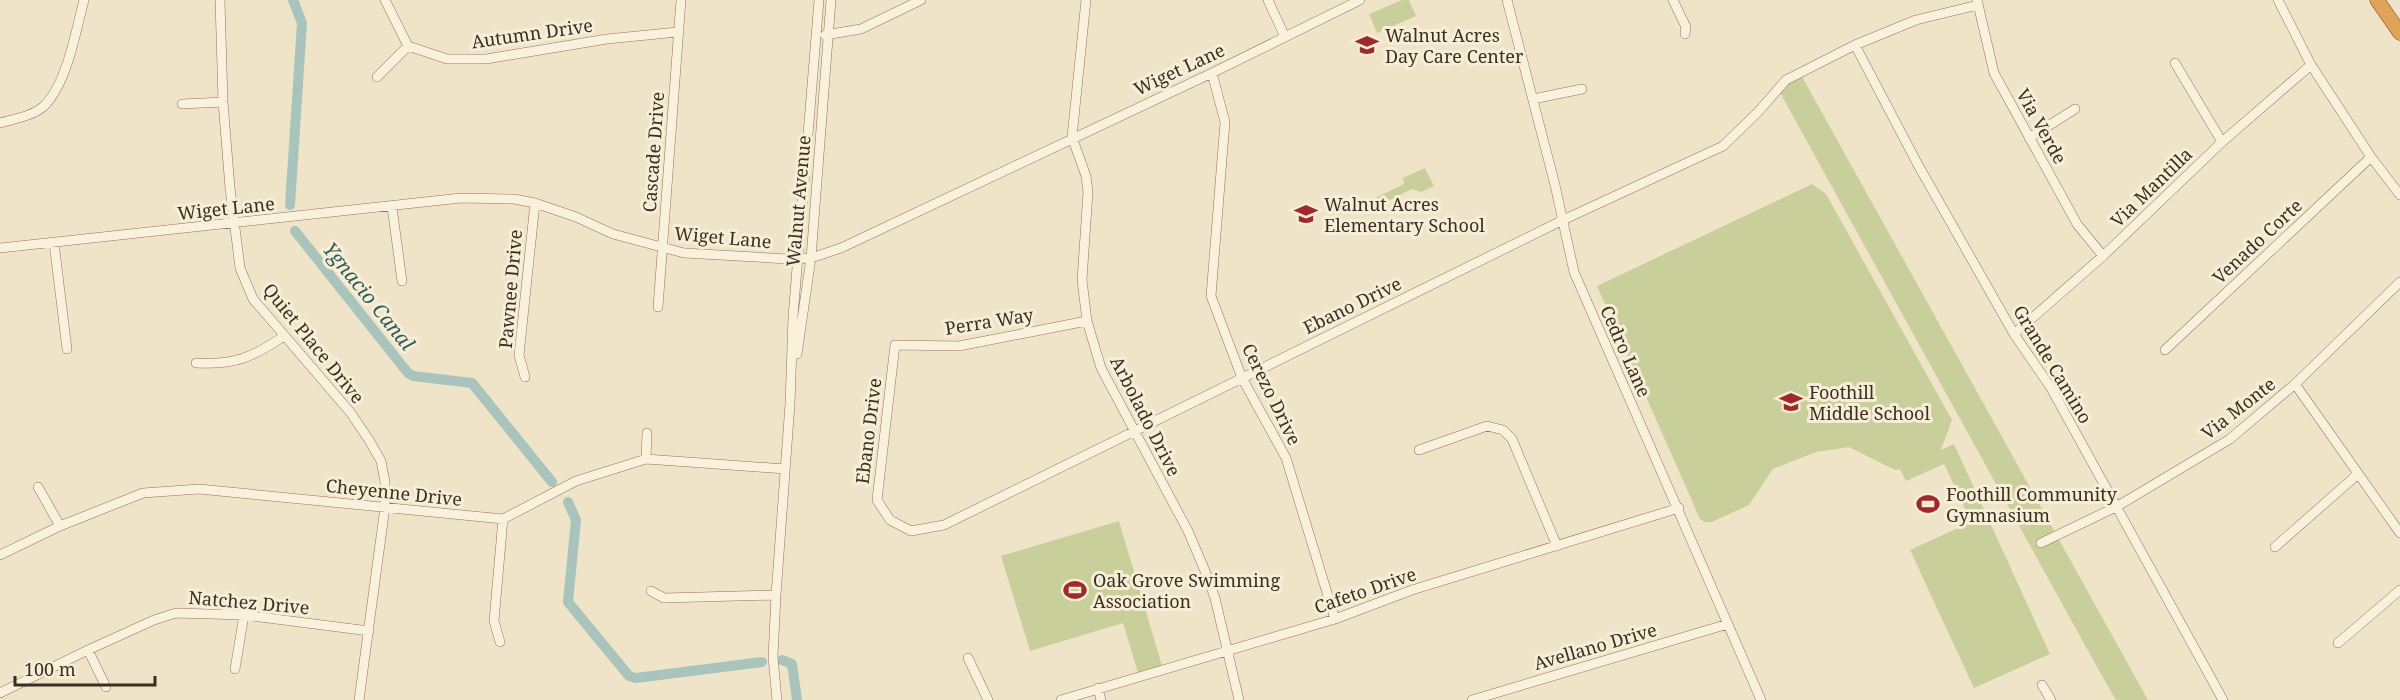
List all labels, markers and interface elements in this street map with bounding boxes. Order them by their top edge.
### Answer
street label: Autumn Drive [470,13,594,53]
place label: Walnut Acres Day Care Center [1385,23,1524,68]
school or university icon: Walnut Acres Day Care Center [1354,32,1380,58]
street label: Wiget Lane [1130,38,1228,100]
street label: Via Verde [2011,84,2073,168]
street label: Cascade Drive [637,91,669,213]
street label: Walnut Avenue [780,134,816,268]
street label: Via Mantilla [2105,142,2197,232]
street label: Wiget Lane [176,191,276,225]
place label: Walnut Acres Elementary School [1324,192,1485,237]
street label: Venado Corte [2207,193,2307,289]
school or university icon: Walnut Acres Elementary School [1293,201,1319,227]
street label: Wiget Lane [673,221,773,253]
street label: Pawnee Drive [493,228,527,350]
water label: Ygnacio Canal [317,236,421,356]
street label: Ebano Drive [1299,271,1405,339]
street label: Quiet Place Drive [258,278,370,408]
street label: Grande Camino [2008,300,2098,428]
street label: Cedro Lane [1595,301,1657,401]
street label: Perra Way [943,302,1036,340]
street label: Cerezo Drive [1237,339,1307,449]
street label: Arbolado Drive [1105,352,1187,480]
street label: Via Monte [2196,372,2280,444]
street label: Ebano Drive [850,377,886,485]
place label: Foothill Middle School [1809,380,1930,425]
school or university icon: Foothill Middle School [1778,389,1804,415]
street label: Cheyenne Drive [325,473,463,511]
place label: Foothill Community Gymnasium [1946,482,2118,527]
sports icon: Foothill Community Gymnasium [1915,491,1941,517]
street label: Cafeto Drive [1311,561,1419,619]
place label: Oak Grove Swimming Association [1093,568,1280,613]
sports icon: Oak Grove Swimming Association [1062,577,1088,603]
street label: Natchez Drive [187,585,311,619]
street label: Avellano Drive [1531,617,1659,675]
scale bar [15,649,154,687]
text: 100 m [24,657,76,681]

